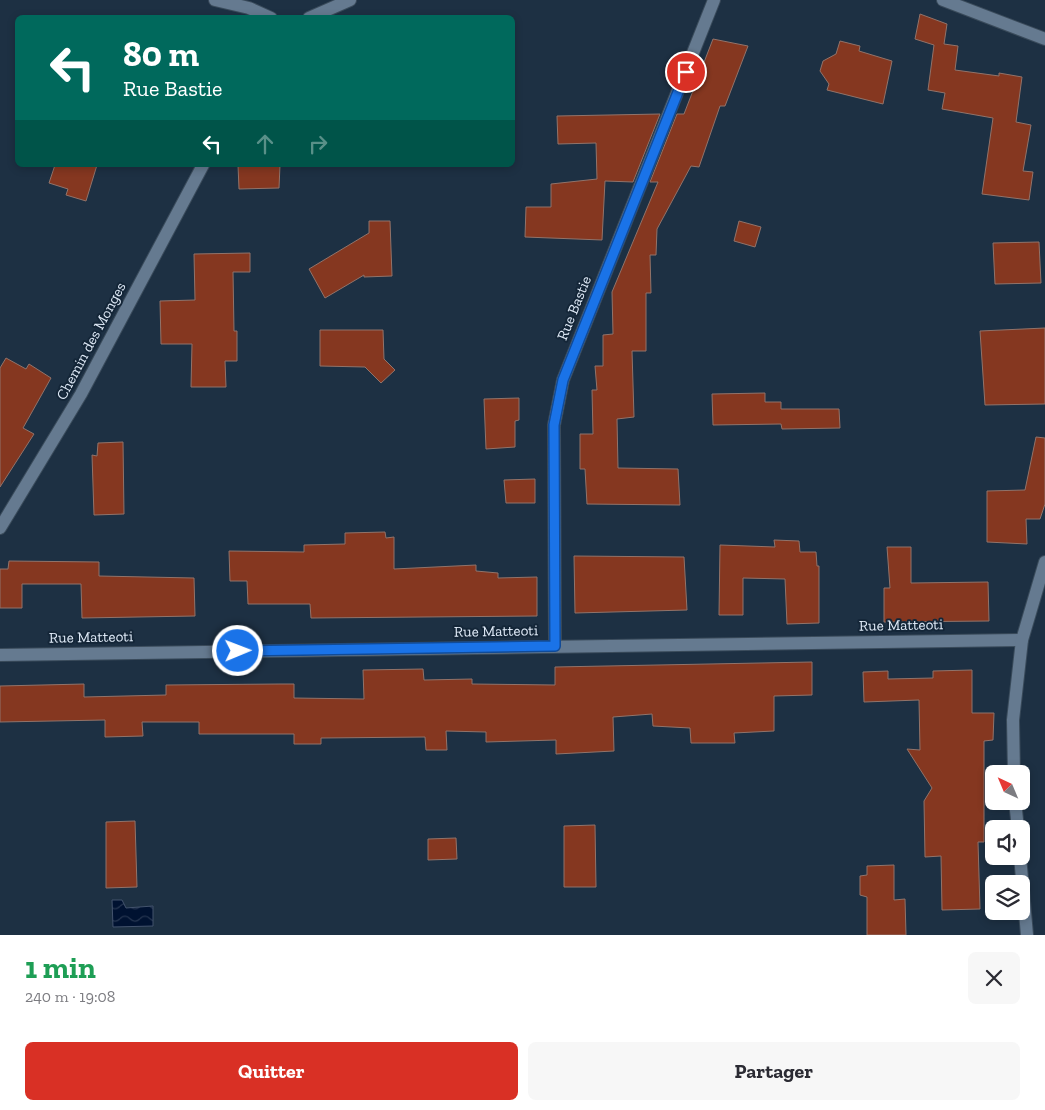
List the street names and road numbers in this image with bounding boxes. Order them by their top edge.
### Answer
street label: Rue Bastie [553,273,595,343]
street label: Chemin des Monges [52,279,130,403]
street label: Rue Matteoti [859,615,943,635]
street label: Rue Matteoti [454,621,538,641]
street label: Rue Matteoti [49,627,133,647]

